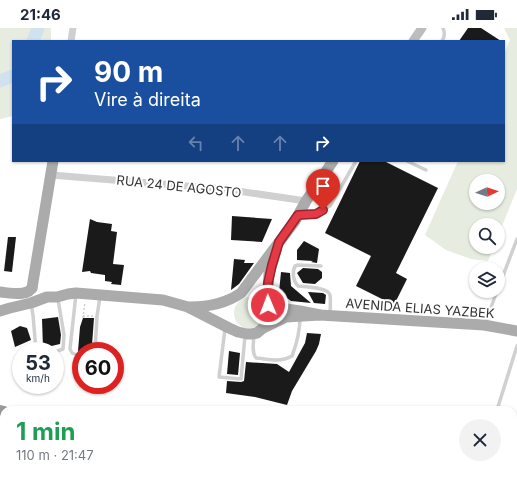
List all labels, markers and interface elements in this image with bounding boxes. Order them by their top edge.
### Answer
text: 21:46 [20,5,61,24]
text: 90 m [94,55,163,89]
icon: right [28,56,80,108]
text: Vire à direita [94,89,201,110]
icon: left [185,132,207,154]
icon: ahead [227,132,249,154]
icon: ahead [269,132,291,154]
icon: right [311,132,333,154]
pin [306,169,340,210]
street label: RUA 24 DE AGOSTO [116,171,242,201]
north arrow [469,174,505,210]
map controls [469,174,505,298]
icon: arrive [312,175,334,197]
button: search [469,218,505,254]
button: layers [469,262,505,298]
position arrow [247,284,289,326]
street label: AVENIDA ELIAS YAZBEK [345,295,495,321]
speed limit sign: 60 [72,342,124,394]
text: 53 [25,351,51,375]
text: km/h [26,372,50,384]
text: 1 min [16,417,75,446]
button: close [459,419,501,461]
text: 110 m · 21:47 [16,447,94,463]

